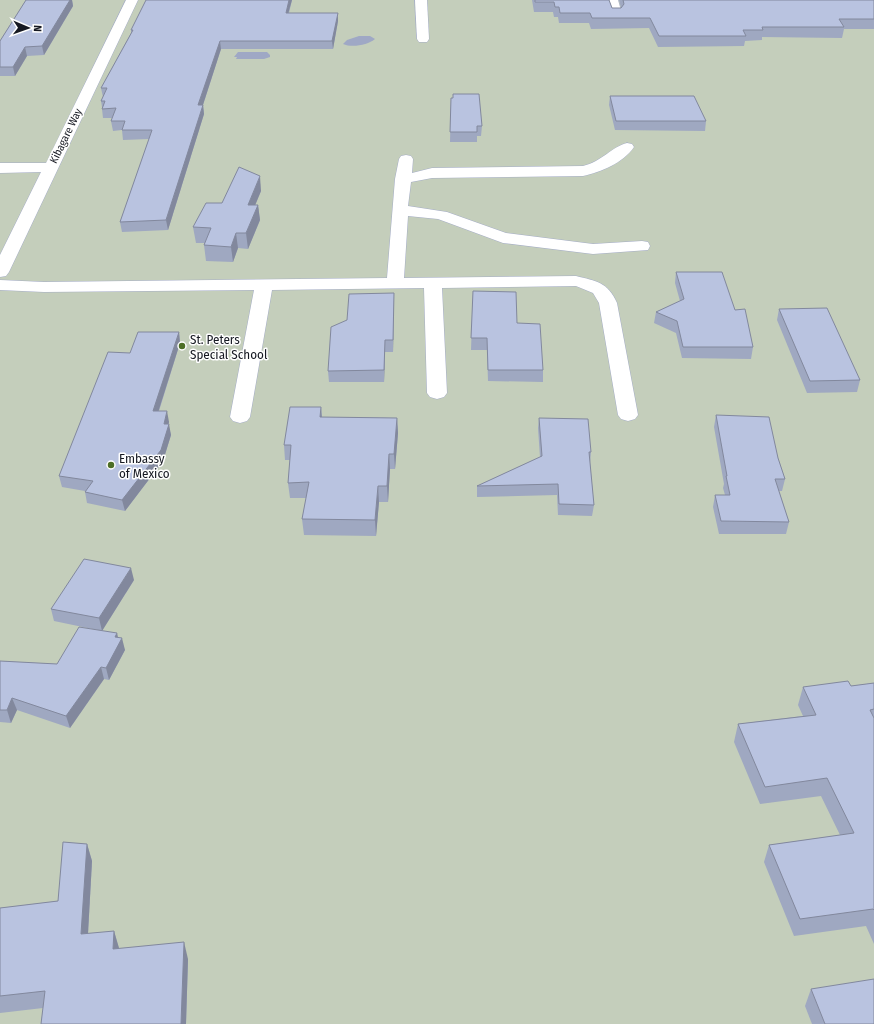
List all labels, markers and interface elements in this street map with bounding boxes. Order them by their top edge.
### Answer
north arrow [8,8,48,48]
text: N [31,25,44,32]
street label: Kibagare Way [47,106,85,166]
place label: St. Peters Special School [190,332,268,362]
marker: St. Peters Special School [177,341,187,351]
place label: Embassy of Mexico [119,451,170,481]
marker: Embassy of Mexico [106,460,116,470]

